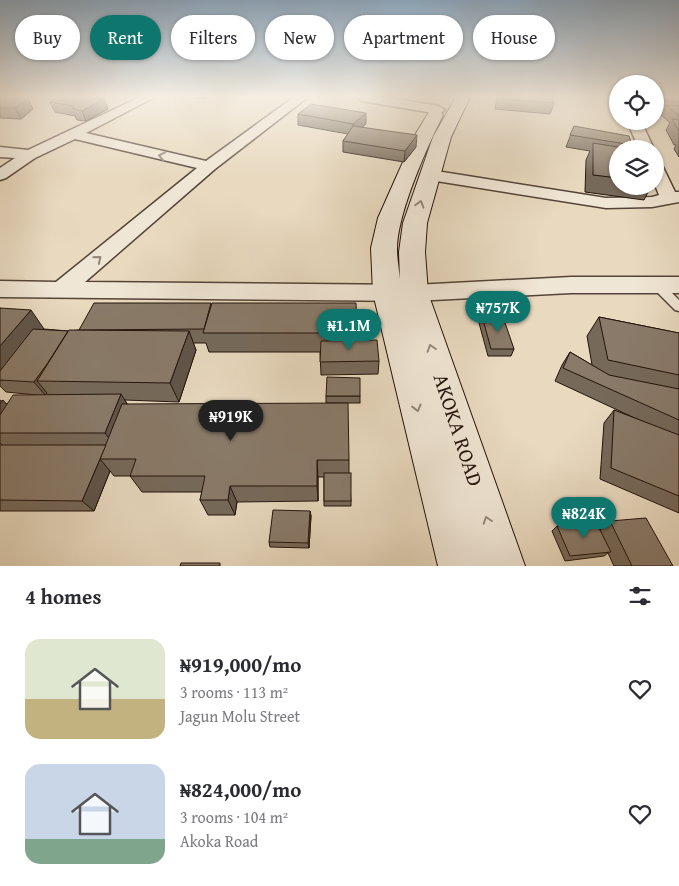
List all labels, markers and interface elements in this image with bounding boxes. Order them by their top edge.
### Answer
chip: Buy [15,15,80,60]
chip: Rent [90,15,161,60]
chip: Filters [171,15,255,60]
chip: New [265,15,334,60]
chip: Apartment [344,15,463,60]
chip: House [473,15,555,60]
map controls [609,75,664,195]
button: locate [609,75,664,130]
button: layers [609,140,664,195]
one-way arrow [157,151,166,162]
one-way arrow [414,200,425,209]
one-way arrow [92,256,101,264]
pin: ₦757K [463,290,533,333]
text: ₦757K [476,295,520,319]
pin: ₦1.1M [314,308,384,351]
text: ₦1.1M [327,313,371,337]
one-way arrow [427,345,437,353]
street label: AKOKA ROAD [426,369,491,490]
pin: ₦919K [196,400,266,442]
text: ₦919K [209,404,253,428]
one-way arrow [411,404,422,413]
pin: ₦824K [549,496,619,539]
text: ₦824K [562,501,606,525]
one-way arrow [482,516,492,524]
text: 4 homes [25,581,101,612]
icon: filters [626,582,654,610]
text: ₦919,000/mo [180,649,301,680]
icon: home [65,659,125,719]
icon: heart [626,675,654,703]
text: 3 rooms · 113 m² [180,680,288,704]
text: Jagun Molu Street [180,704,300,728]
text: ₦824,000/mo [180,774,301,805]
icon: home [65,784,125,844]
icon: heart [626,800,654,828]
text: 3 rooms · 104 m² [180,805,288,829]
text: Akoka Road [180,829,258,853]

